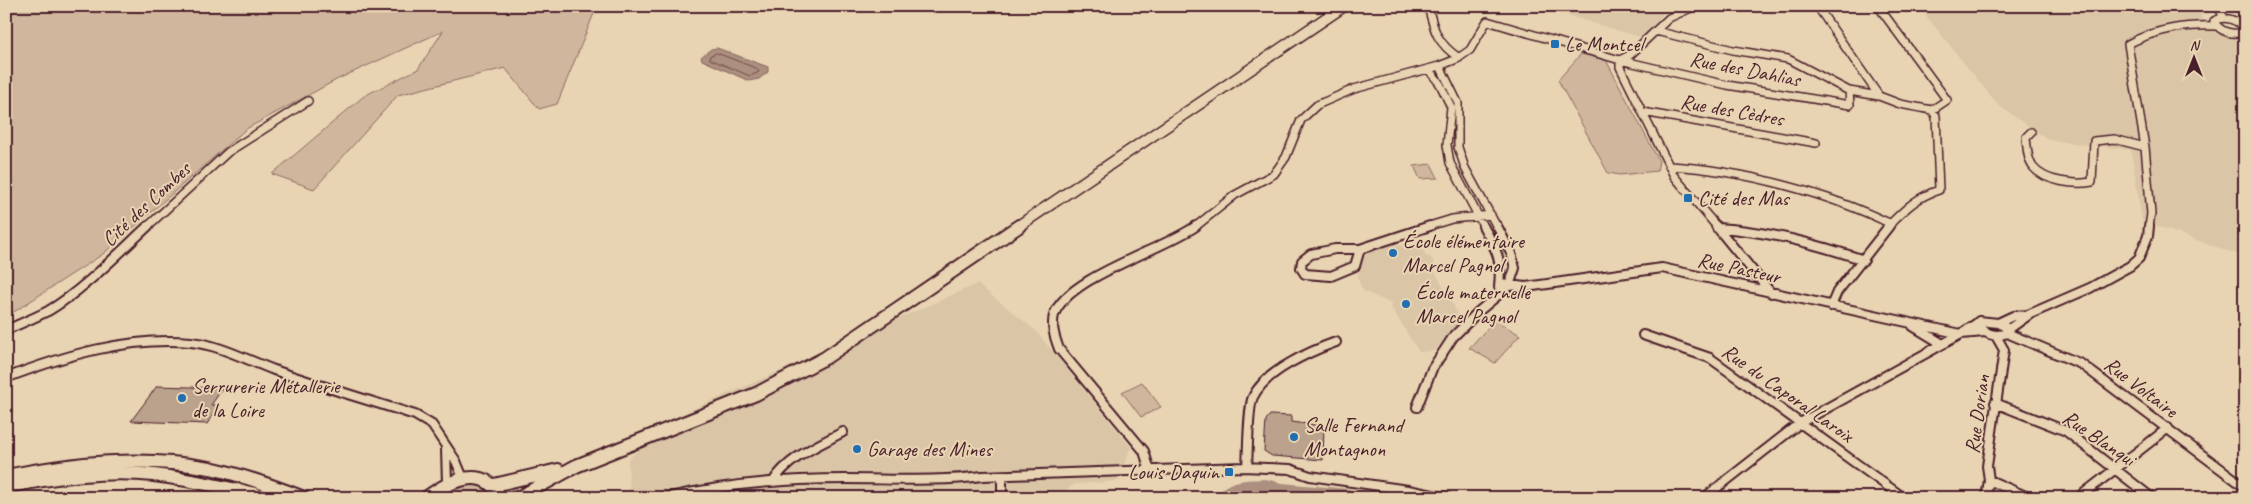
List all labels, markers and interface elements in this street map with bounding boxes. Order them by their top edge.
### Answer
place label: Le Montcel [1565,31,1646,57]
north arrow [2168,32,2218,82]
text: N [2190,37,2201,54]
marker: Le Montcel [1549,38,1561,50]
street label: Rue des Dahlias [1688,46,1804,93]
street label: Rue des Cèdres [1678,88,1787,132]
street label: Cité des Combes [96,155,197,252]
place label: Cité des Mas [1698,185,1791,211]
marker: Cité des Mas [1682,192,1694,204]
place label: École élémentaire Marcel Pagnol [1403,228,1526,278]
marker: École élémentaire Marcel Pagnol [1387,247,1399,259]
street label: Rue Pasteur [1695,247,1784,290]
place label: École maternelle Marcel Pagnol [1416,279,1531,329]
marker: École maternelle Marcel Pagnol [1400,298,1412,310]
street label: Rue du Caporal Laroix [1717,338,1860,449]
street label: Rue Voltaire [2099,351,2184,424]
street label: Rue Dorian [1959,372,1995,455]
place label: Serrurerie Métallerie de la Loire [192,373,342,423]
marker: Serrurerie Métallerie de la Loire [176,392,188,404]
street label: Rue Blanqui [2058,404,2143,474]
place label: Salle Fernand Montagnon [1304,412,1405,462]
marker: Salle Fernand Montagnon [1288,431,1300,443]
place label: Garage des Mines [867,436,993,462]
marker: Garage des Mines [851,443,863,455]
place label: Louis Daquin [1128,459,1221,485]
marker: Louis Daquin [1223,466,1235,478]

